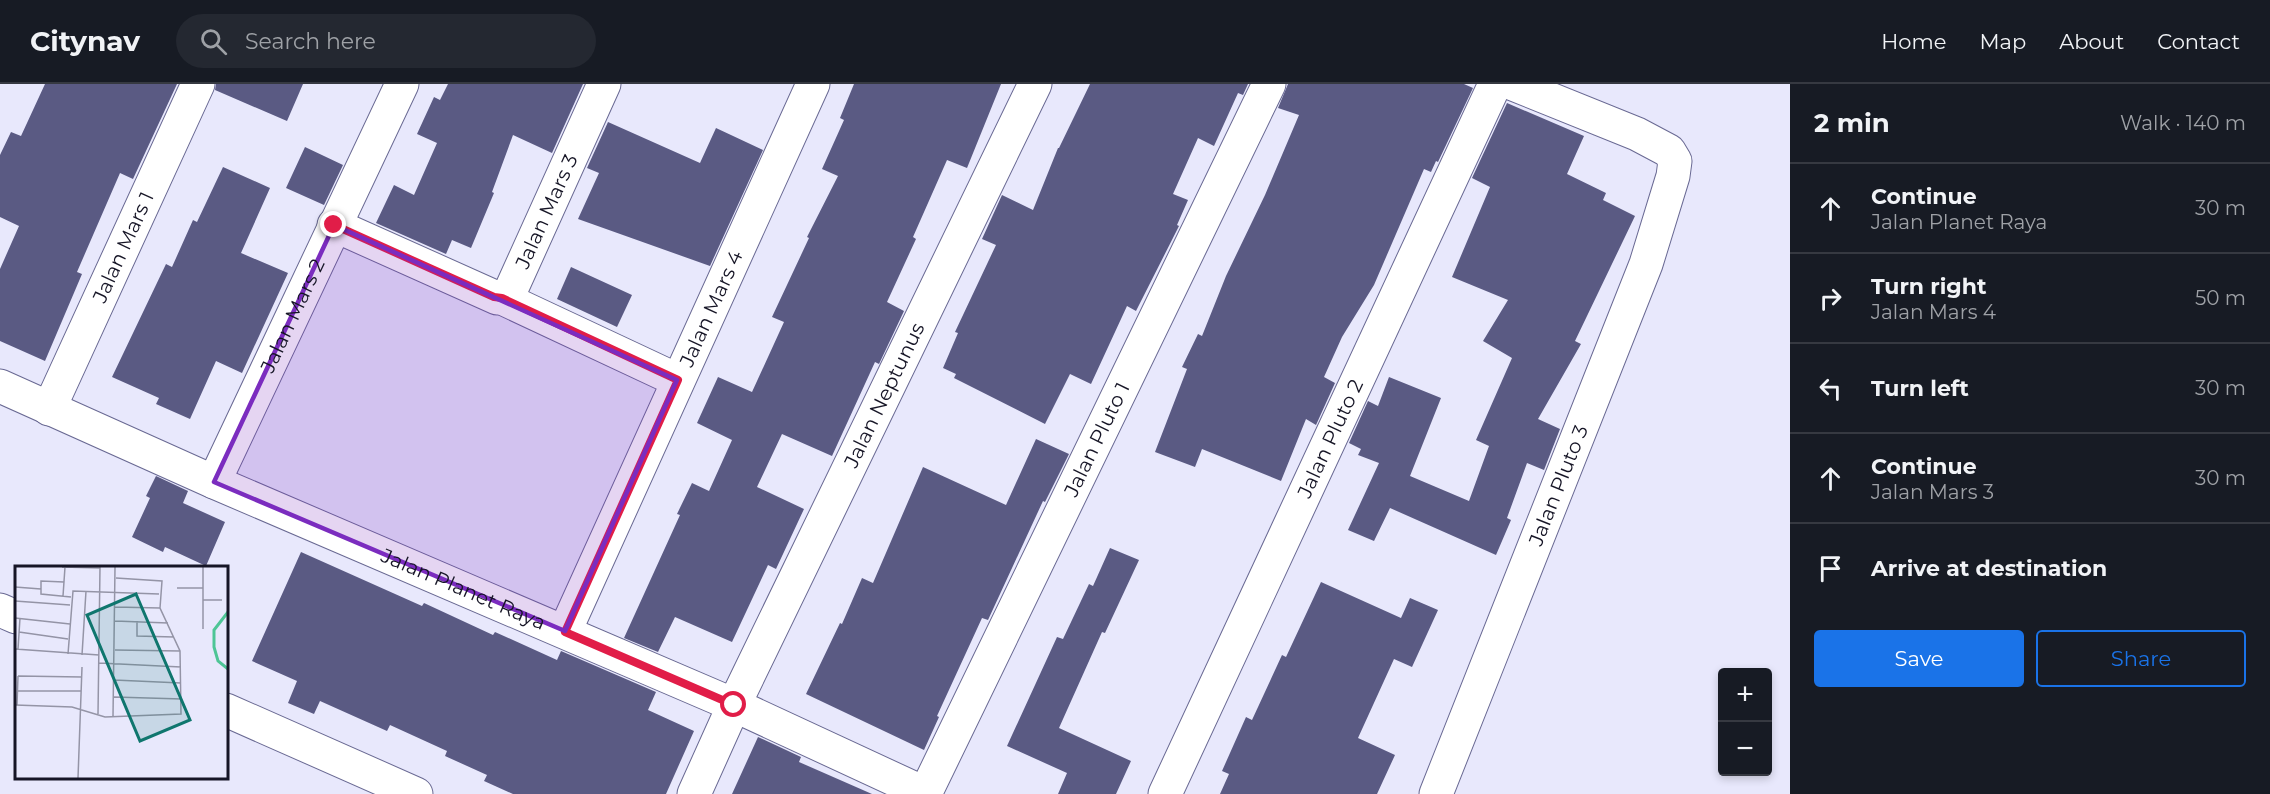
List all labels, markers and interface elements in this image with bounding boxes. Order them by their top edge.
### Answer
search box [176,14,596,68]
text: Citynav [30,24,140,58]
icon: search [197,25,230,58]
text: Search here [245,28,376,55]
text: Home [1881,29,1946,54]
text: Map [1979,29,2026,54]
text: About [2059,29,2124,54]
text: Contact [2157,29,2240,54]
text: 2 min [1814,107,1890,139]
text: Walk · 140 m [2120,111,2246,135]
street label: Jalan Mars 3 [510,150,583,273]
text: Continue [1871,183,1977,210]
street label: Jalan Mars 1 [87,188,159,307]
icon: ahead [1814,192,1847,225]
text: 30 m [2195,196,2246,220]
text: Jalan Planet Raya [1871,210,2047,234]
route end [320,211,346,237]
street label: Jalan Mars 4 [674,247,748,371]
street label: Jalan Mars 2 [255,255,330,377]
text: Turn right [1871,273,1986,300]
icon: right [1814,282,1847,315]
text: 50 m [2195,286,2246,310]
text: Jalan Mars 4 [1871,300,1996,324]
street label: Jalan Neptunus [839,318,930,472]
icon: left [1814,372,1847,405]
street label: Jalan Pluto 2 [1292,375,1368,503]
text: Turn left [1871,375,1969,402]
text: 30 m [2195,376,2246,400]
street label: Jalan Pluto 1 [1059,378,1135,501]
street label: Jalan Pluto 3 [1523,421,1593,550]
text: Continue [1871,453,1977,480]
icon: ahead [1814,462,1847,495]
text: 30 m [2195,466,2246,490]
text: Jalan Mars 3 [1871,480,1994,504]
street label: Jalan Planet Raya [377,543,549,635]
icon: arrive [1814,552,1847,585]
text: Arrive at destination [1871,555,2107,582]
inset map [15,566,228,779]
button: Save [1814,630,2024,687]
button: Share [2036,630,2246,687]
map controls [1718,668,1772,776]
button: + [1718,668,1772,722]
route start [720,691,746,717]
button: − [1718,722,1772,776]

